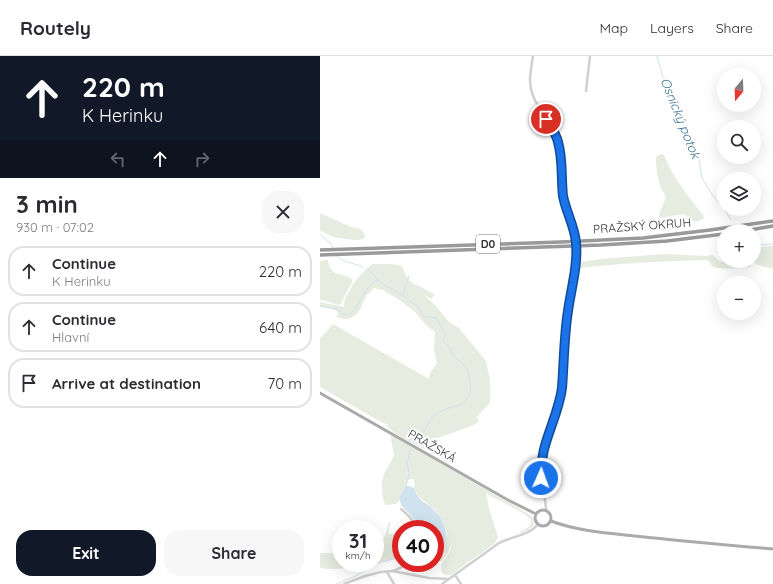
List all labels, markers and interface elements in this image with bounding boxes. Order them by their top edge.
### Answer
text: Routely [20,16,91,40]
text: Map [599,19,628,37]
text: Layers [650,19,694,37]
text: Share [716,19,753,37]
north arrow [717,68,761,112]
map controls [717,68,761,320]
text: 220 m [82,69,165,104]
icon: ahead [16,72,68,124]
water label: Osnický potok [658,75,705,162]
pin [529,102,563,136]
text: K Herinku [82,104,163,127]
icon: arrive [535,108,557,130]
button: search [717,120,761,164]
icon: left [107,148,129,170]
icon: ahead [149,148,171,170]
icon: right [191,148,213,170]
button: layers [717,172,761,216]
text: 3 min [16,189,78,219]
button: close [262,191,304,233]
street label: PRAŽSKÝ OKRUH [592,215,691,236]
text: 930 m · 07:02 [16,219,94,235]
button: + [717,224,761,268]
road number: D0 [476,235,500,253]
text: Continue [52,254,116,273]
icon: ahead [18,260,40,282]
text: 220 m [259,262,302,281]
text: K Herinku [52,273,111,289]
button: − [717,276,761,320]
text: Continue [52,310,116,329]
icon: ahead [18,316,40,338]
text: 640 m [259,318,302,337]
text: Hlavní [52,329,89,345]
icon: arrive [18,372,40,394]
text: Arrive at destination [52,374,201,393]
text: 70 m [268,374,302,393]
street label: PRAŽSKÁ [405,426,459,466]
position arrow [520,457,562,499]
speed limit sign: 40 [392,520,444,572]
text: 31 [349,528,367,553]
button: Exit [16,530,156,576]
button: Share [164,530,304,576]
text: km/h [345,549,371,562]

